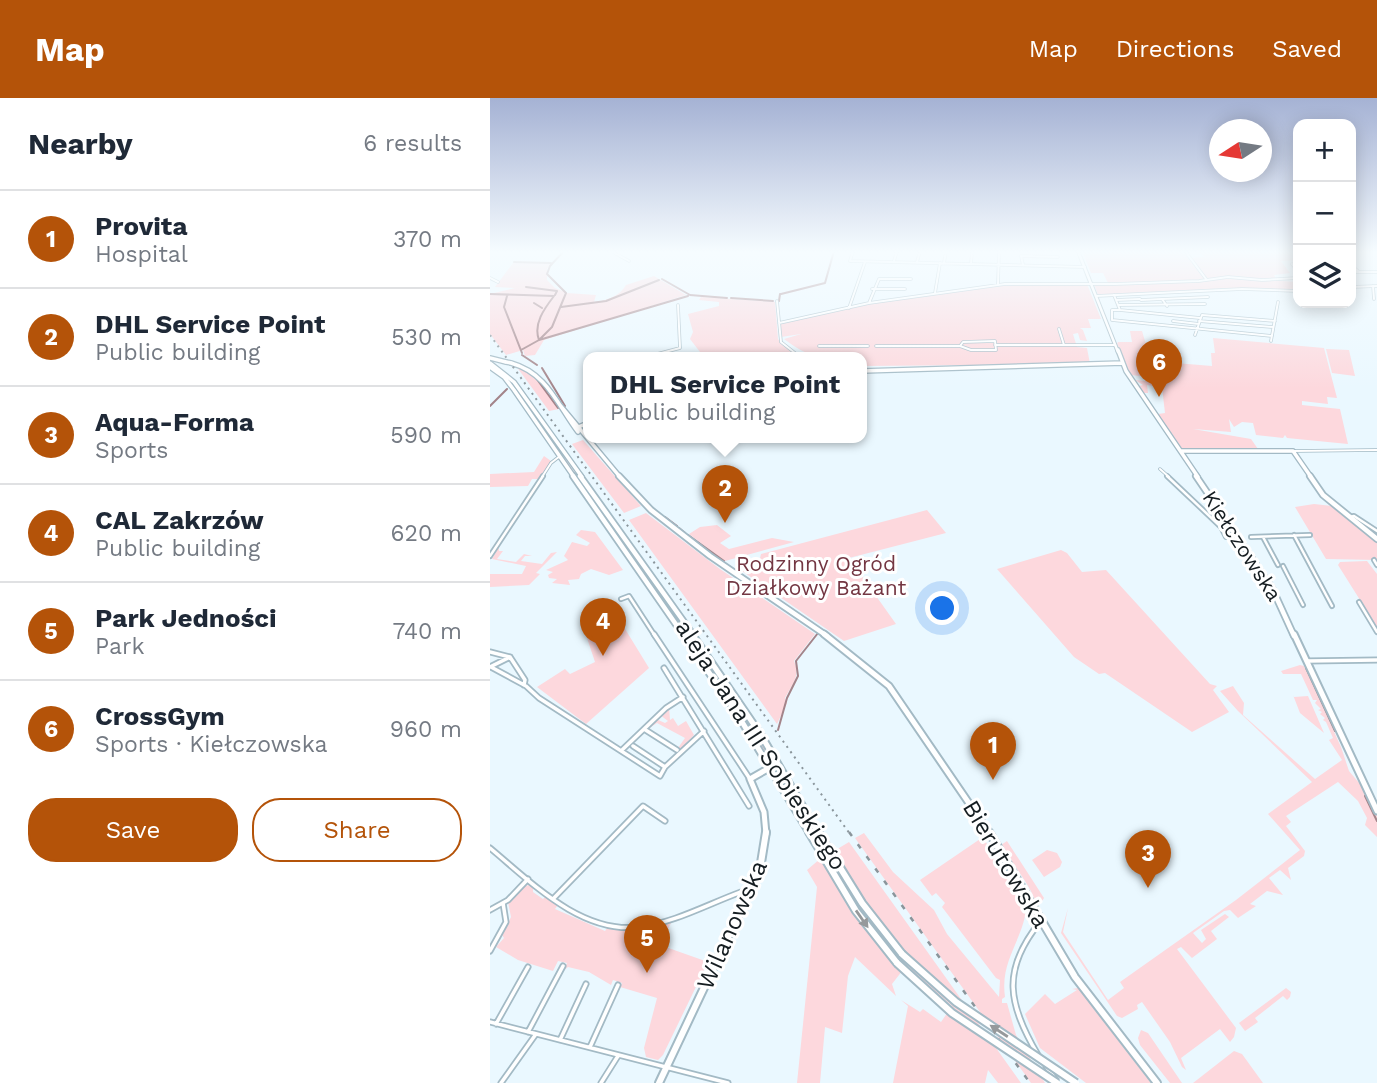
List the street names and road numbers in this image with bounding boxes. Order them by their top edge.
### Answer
street label: Kiełczowska [1198,486,1287,606]
street label: aleja Jana III Sobieskiego [670,615,852,875]
street label: Bierutowska [957,795,1055,933]
street label: Wilanowska [691,856,773,994]

